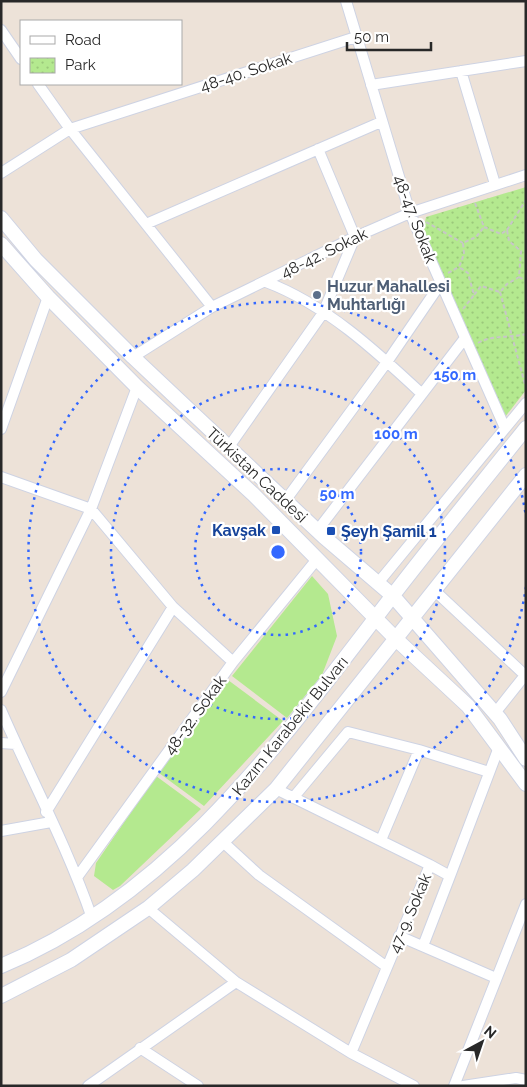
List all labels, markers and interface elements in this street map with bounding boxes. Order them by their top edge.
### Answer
legend [20,20,182,85]
scale bar [347,20,431,52]
text: 50 m [354,28,389,46]
text: Road [65,31,101,49]
street label: 48-40. Sokak [198,48,295,96]
text: Park [65,56,96,74]
street label: 48-47. Sokak [389,172,441,266]
street label: 48-42. Sokak [278,224,371,282]
place label: Huzur Mahallesi Muhtarlığı [327,277,450,314]
marker: Huzur Mahallesi Muhtarlığı [311,289,323,301]
text: 150 m [434,366,476,384]
street label: Türkistan Caddesi [203,423,311,527]
text: 100 m [374,425,418,443]
text: 50 m [319,485,355,503]
place label: Kavşak [212,521,266,540]
place label: Şeyh Şamil 1 [341,522,437,541]
marker: Kavşak [270,524,282,536]
marker: Şeyh Şamil 1 [325,525,337,537]
centre of rings [269,543,287,561]
street label: Kazım Karabekir Bulvarı [228,653,352,799]
street label: 48-32. Sokak [160,671,230,758]
street label: 47-9. Sokak [385,870,436,956]
north arrow [457,1017,507,1067]
text: N [481,1022,500,1042]

